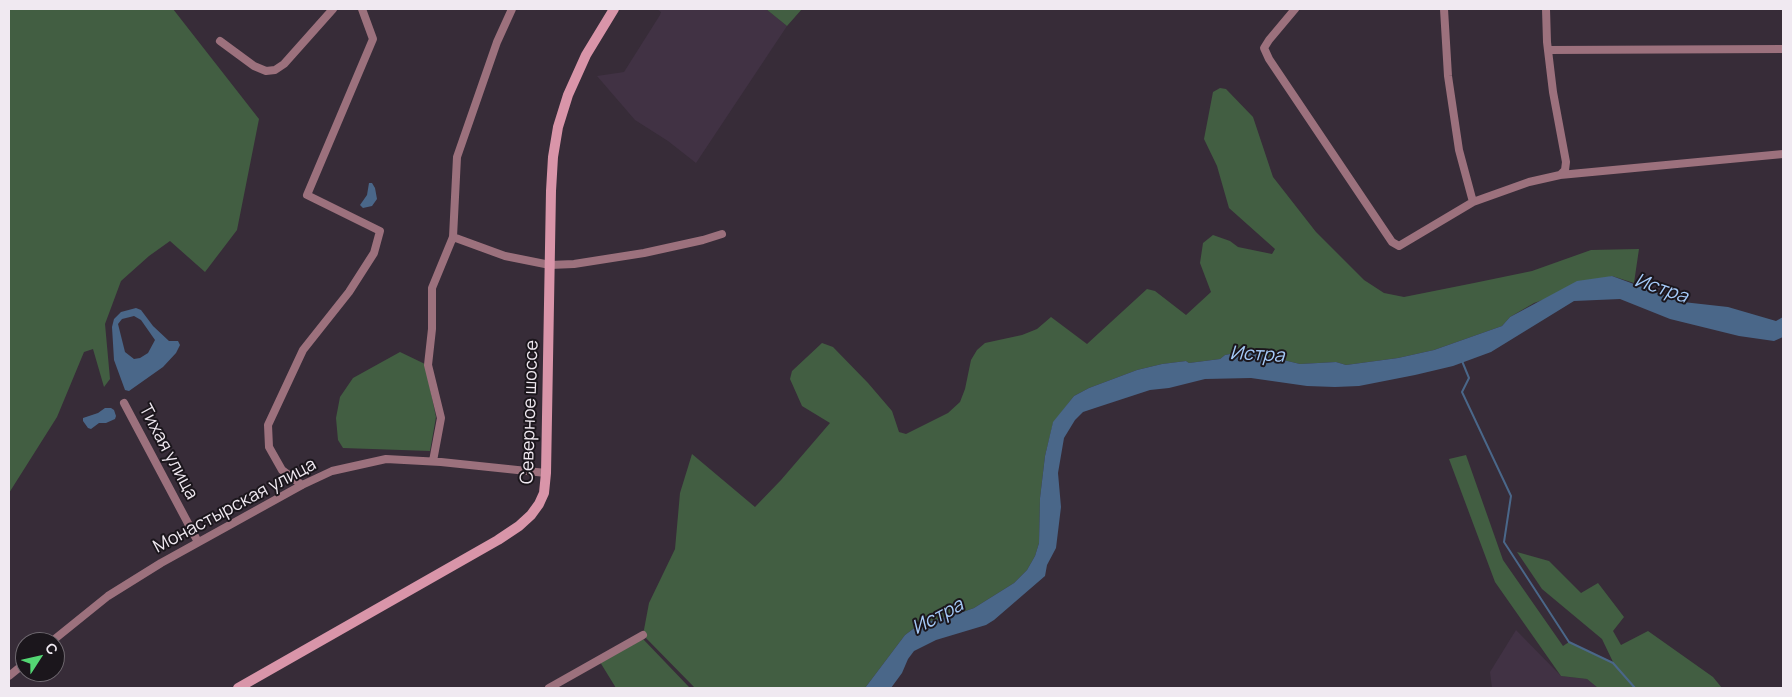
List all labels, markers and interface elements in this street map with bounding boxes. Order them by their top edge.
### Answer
water label: Истра [1631,269,1691,309]
street label: Северное шоссе [517,340,543,484]
water label: Истра [1229,342,1285,368]
street label: Тихая улица [134,401,202,503]
street label: Монастырская улица [150,454,320,558]
water label: Истра [909,594,967,640]
north arrow [15,632,65,682]
text: С [41,639,63,658]

